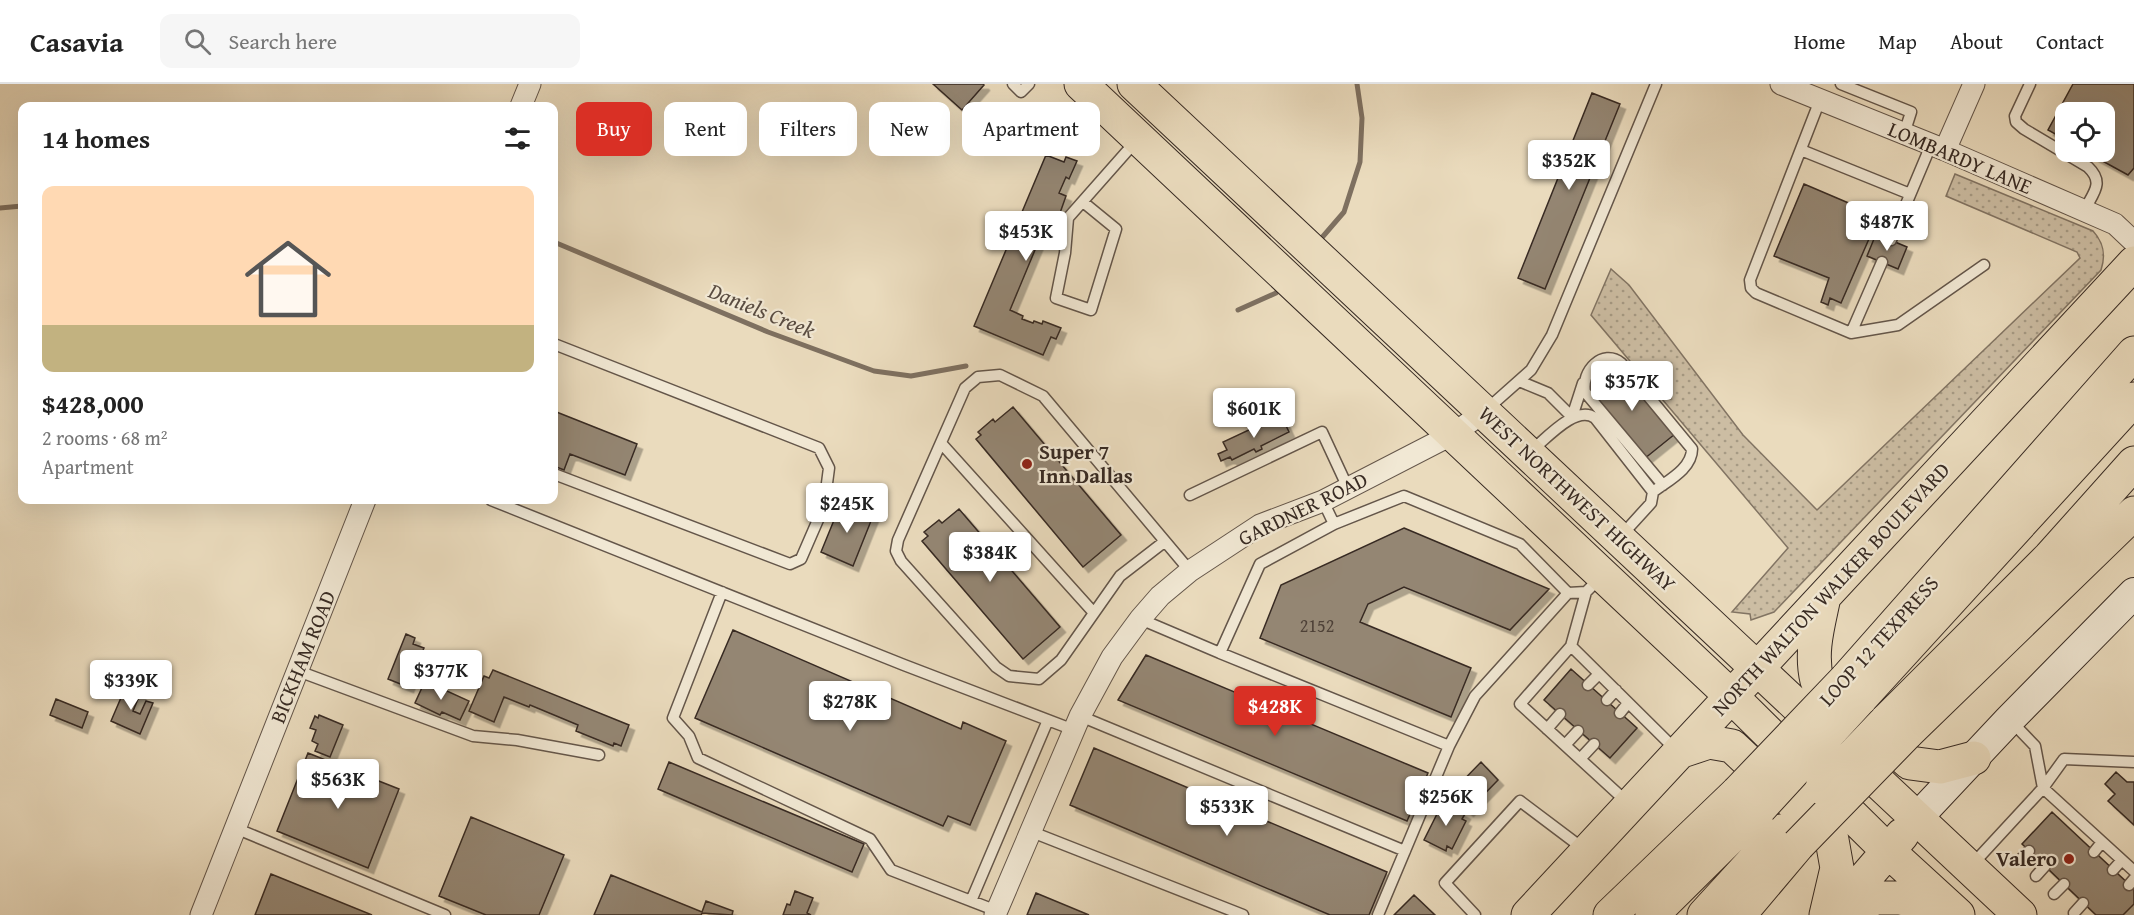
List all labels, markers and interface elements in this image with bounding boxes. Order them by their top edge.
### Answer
search box [160,14,580,68]
text: Casavia [30,21,124,62]
icon: search [181,25,214,58]
text: Search here [229,25,337,57]
text: Home [1794,26,1845,57]
text: Map [1878,26,1917,57]
text: About [1950,26,2003,57]
text: Contact [2036,26,2104,57]
chip: Buy [576,102,652,156]
chip: Rent [664,102,747,156]
chip: Filters [759,102,857,156]
chip: New [869,102,950,156]
chip: Apartment [962,102,1100,156]
map controls [2055,102,2115,162]
button: locate [2055,102,2115,162]
street label: LOMBARDY LANE [1883,113,2037,202]
text: 14 homes [42,119,150,158]
icon: filters [501,122,534,155]
pin: $352K [1527,140,1611,191]
text: $352K [1542,145,1596,174]
pin: $487K [1845,201,1929,252]
text: $487K [1860,206,1914,235]
pin: $453K [984,211,1068,262]
text: $453K [999,216,1053,245]
icon: home [234,225,342,333]
water label: Daniels Creek [703,274,821,346]
pin: $357K [1590,361,1674,412]
text: $357K [1605,366,1659,395]
text: $428,000 [42,384,144,423]
pin: $601K [1212,388,1296,439]
text: $601K [1227,393,1281,422]
street label: WEST NORTHWEST HIGHWAY [1471,398,1683,599]
text: 2 rooms · 68 m² [42,423,168,452]
place label: Super 7 Inn Dallas [1039,436,1133,491]
text: Apartment [42,452,134,481]
street label: NORTH WALTON WALKER BOULEVARD [1704,455,1957,722]
marker: Super 7 Inn Dallas [1020,457,1034,471]
street label: GARDNER ROAD [1233,464,1373,553]
pin: $245K [805,483,889,534]
text: $245K [820,488,874,517]
pin: $384K [948,532,1032,583]
text: $384K [963,537,1017,566]
street label: LOOP 12 TEXPRESS [1811,568,1946,713]
street label: BICKHAM ROAD [262,586,343,728]
house number: 2152 [1300,612,1334,639]
pin: $377K [399,650,483,701]
text: $377K [414,655,468,684]
pin: $339K [89,660,173,711]
text: $339K [104,665,158,694]
pin: $278K [808,681,892,732]
text: $278K [823,686,877,715]
pin: $428K [1233,686,1317,737]
text: $428K [1248,691,1302,720]
pin: $563K [296,759,380,810]
text: $563K [311,764,365,793]
pin: $256K [1404,776,1488,827]
text: $256K [1419,781,1473,810]
pin: $533K [1185,786,1269,837]
text: $533K [1200,791,1254,820]
place label: Valero [1996,843,2057,874]
marker: Valero [2062,852,2076,866]

